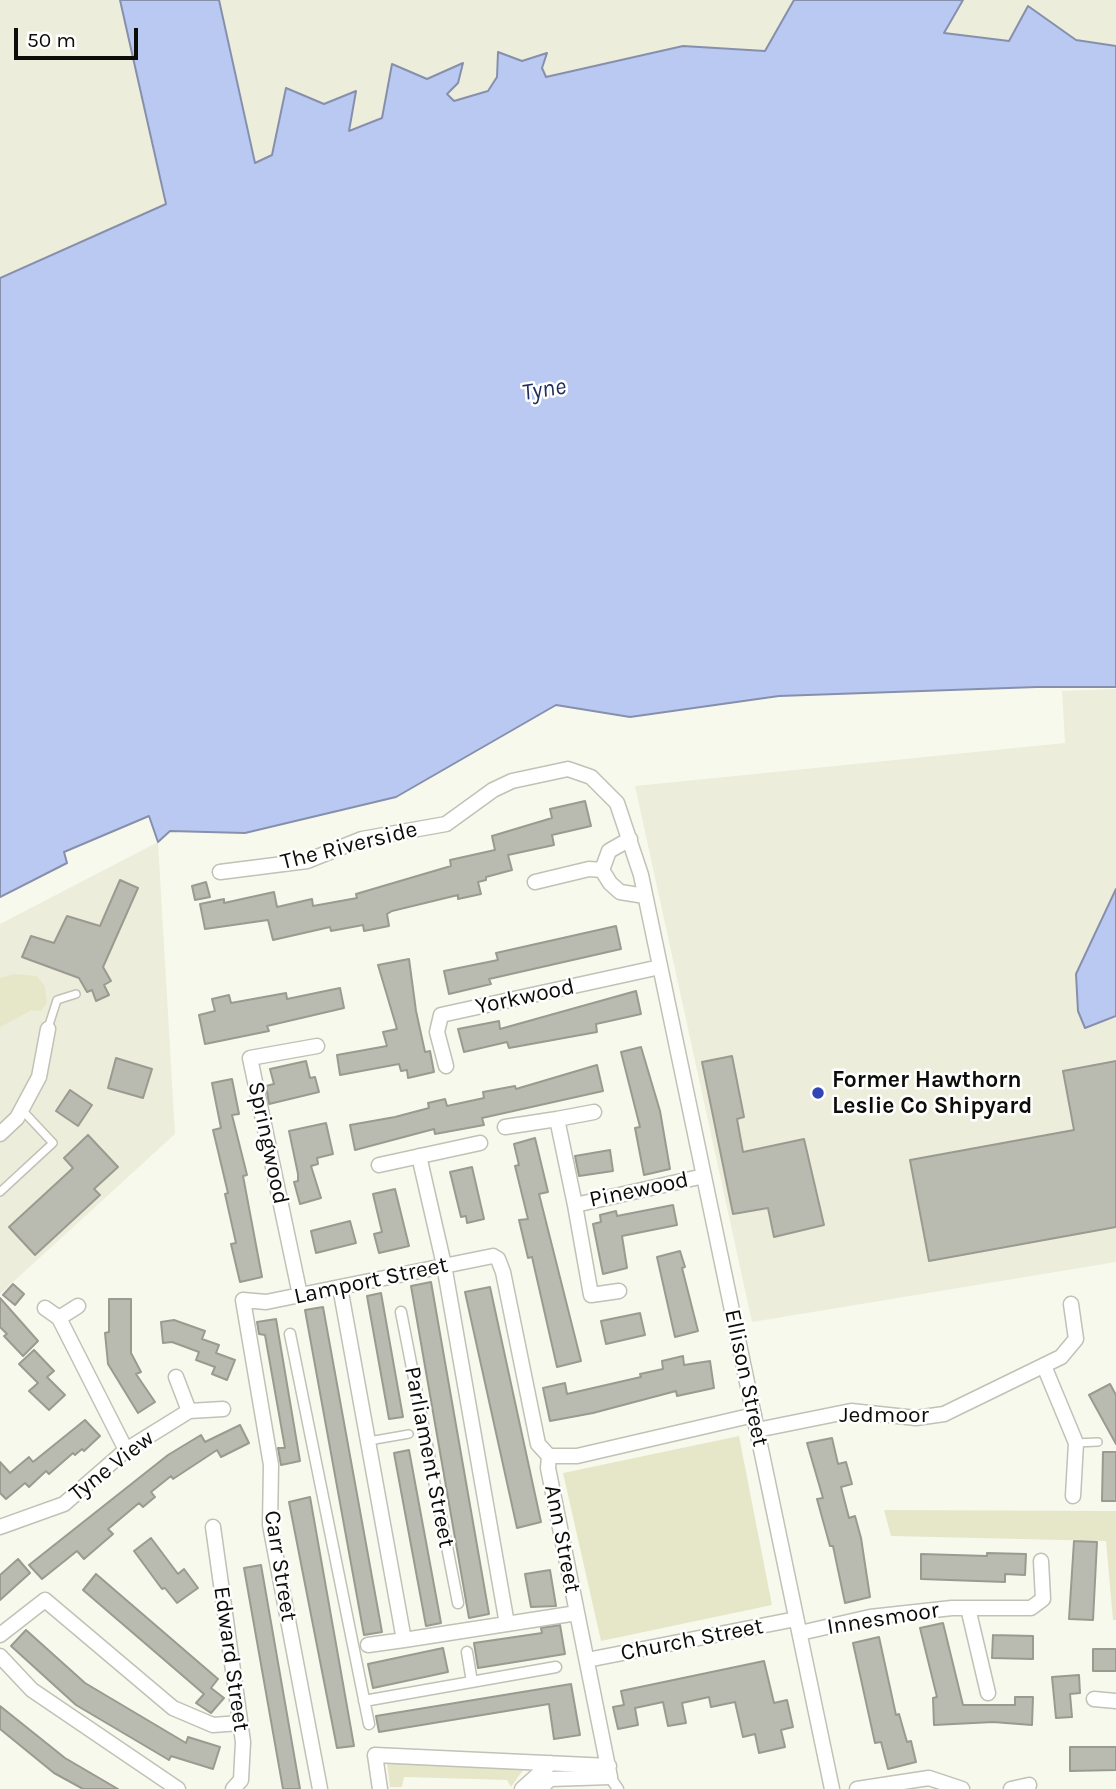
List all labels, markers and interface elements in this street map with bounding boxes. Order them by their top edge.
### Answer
scale bar [18,14,142,58]
text: 50 m [27,28,76,52]
water label: Tyne [520,372,568,408]
street label: The Riverside [278,816,420,876]
street label: Yorkwood [473,973,577,1021]
place label: Former Hawthorn Leslie Co Shipyard [832,1066,1032,1120]
street label: Springwood [242,1079,294,1207]
marker: Former Hawthorn Leslie Co Shipyard [810,1085,826,1101]
street label: Pinewood [587,1166,691,1214]
street label: Lamport Street [292,1251,450,1311]
street label: Ellison Street [718,1307,774,1449]
street label: Parliament Street [398,1364,460,1550]
street label: Jedmoor [839,1401,929,1429]
street label: Tyne View [64,1424,160,1508]
street label: Ann Street [538,1483,586,1595]
street label: Carr Street [258,1509,302,1623]
street label: Edward Street [207,1585,255,1733]
street label: Innesmoor [825,1597,941,1641]
street label: Church Street [618,1613,766,1667]

